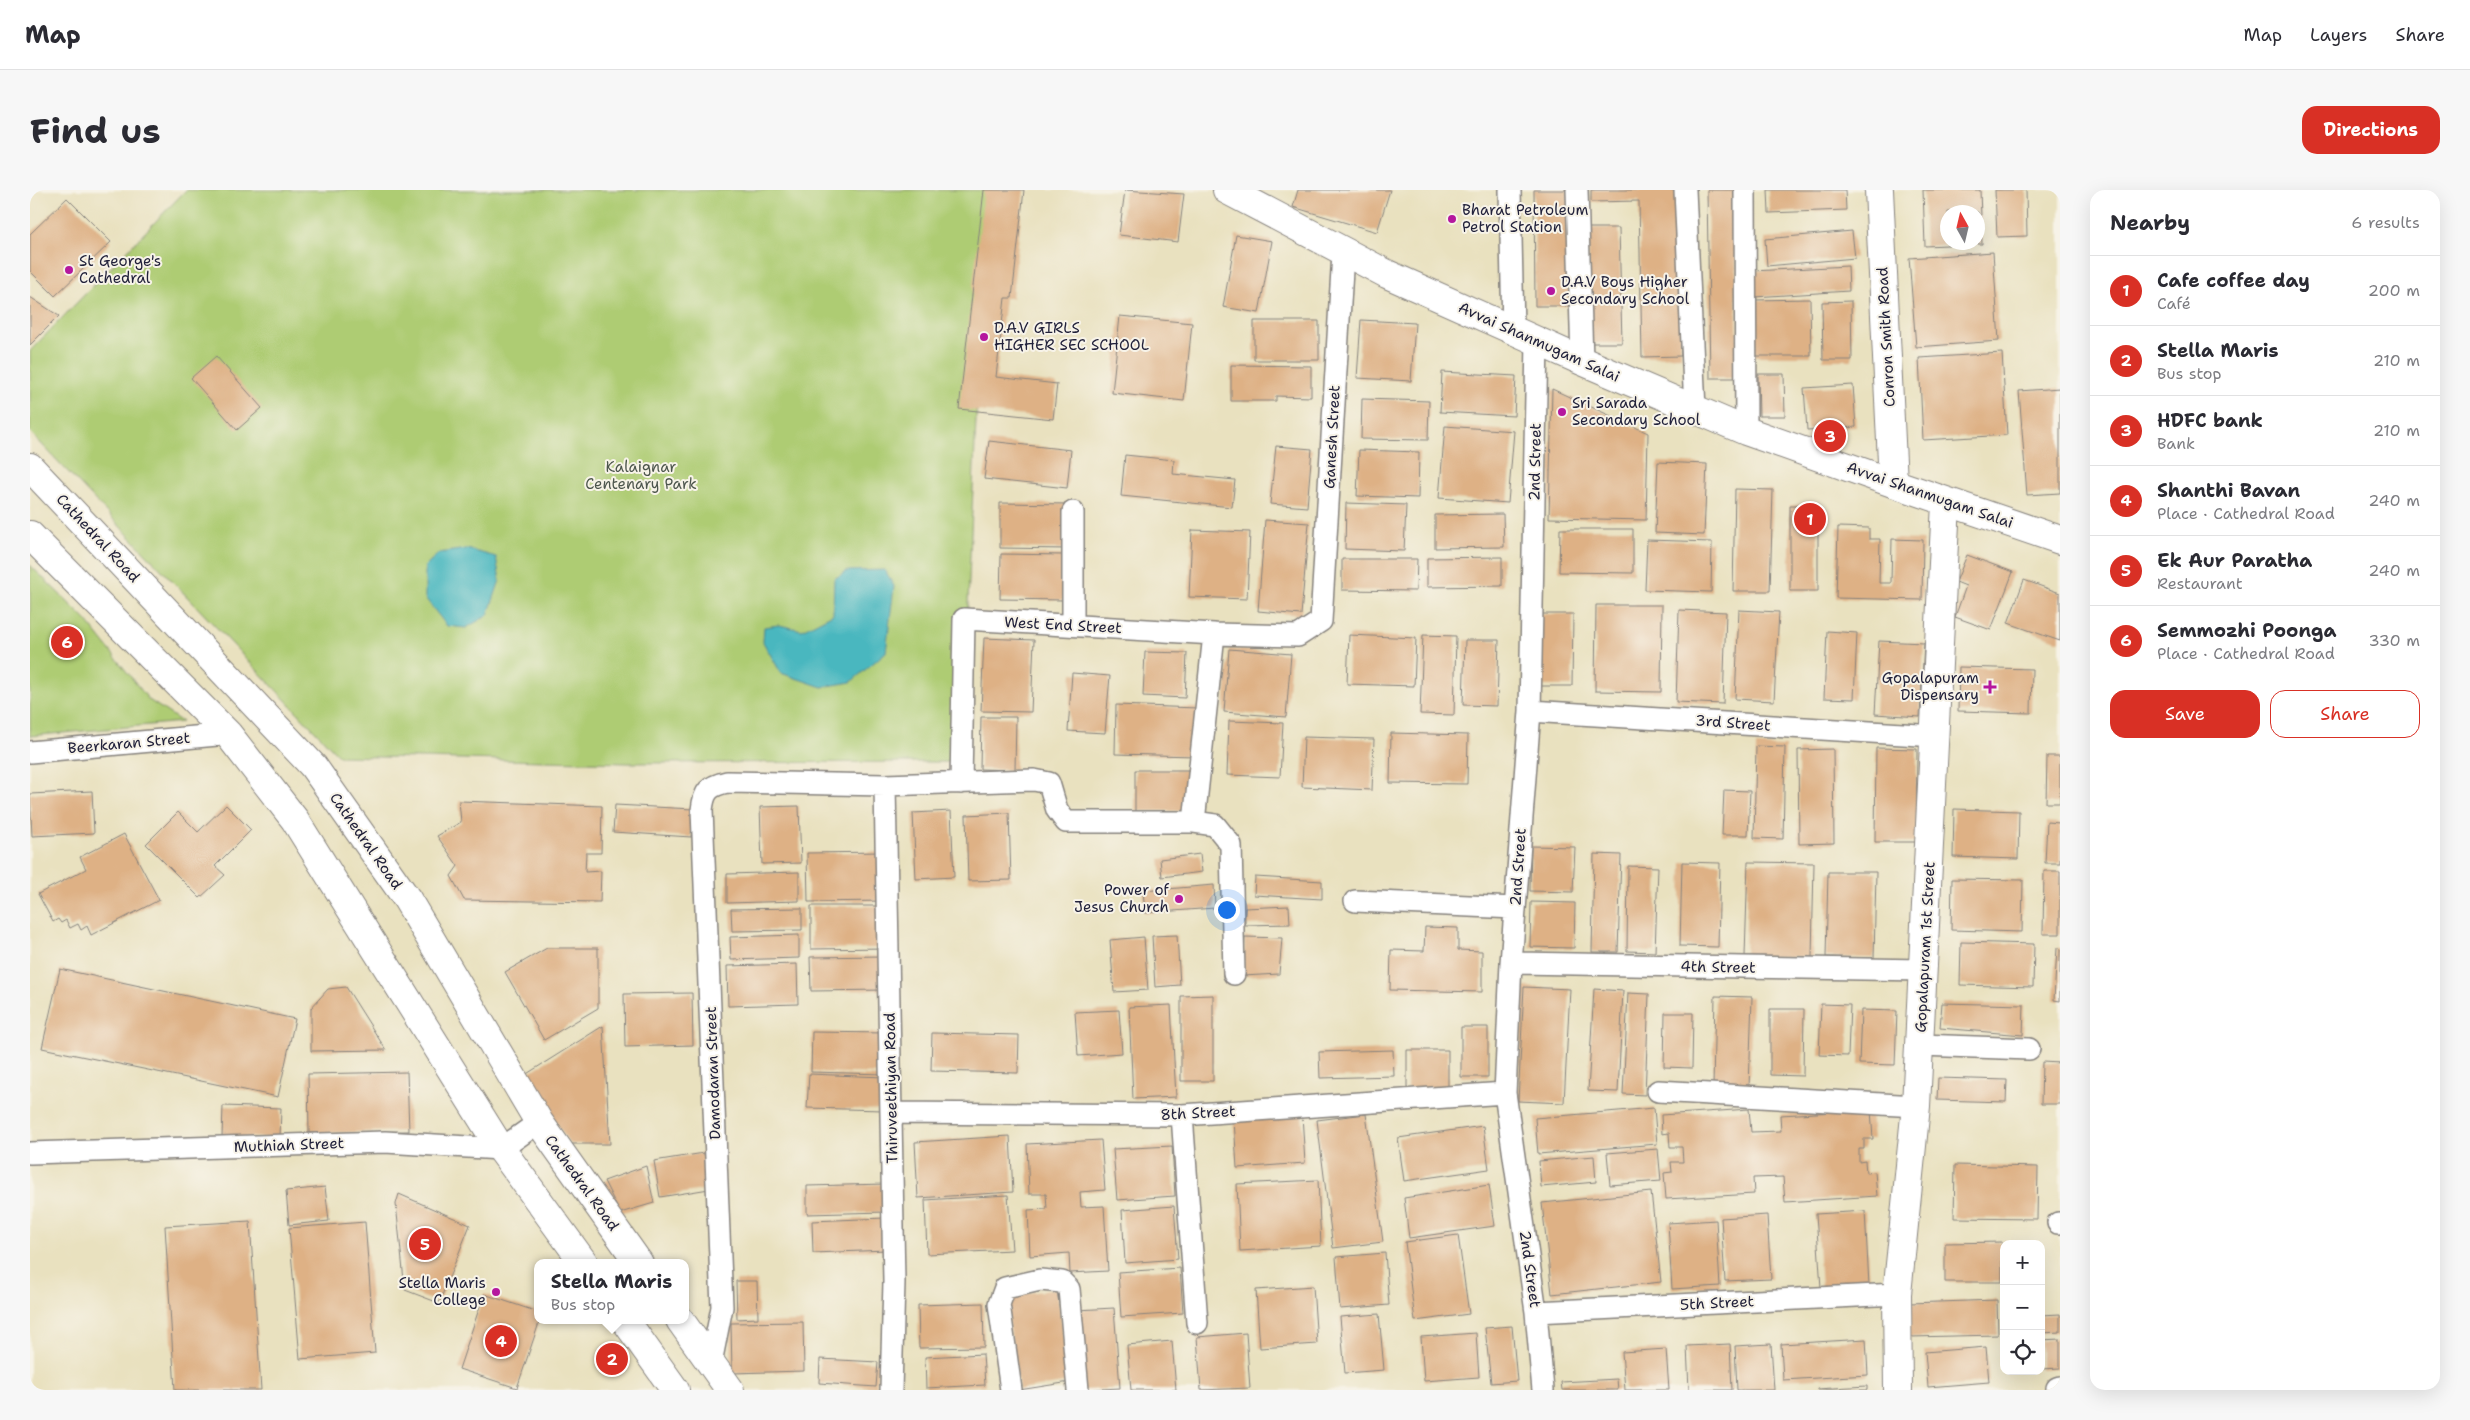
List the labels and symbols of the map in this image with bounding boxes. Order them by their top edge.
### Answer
place label: Bharat Petroleum Petrol Station [1462,200,1588,237]
north arrow [1940,205,1985,250]
marker: Bharat Petroleum Petrol Station [1446,213,1458,225]
place label: St George's Cathedral [79,251,161,288]
marker: St George's Cathedral [63,264,75,276]
street label: Conron Smith Road [1872,266,1900,407]
place label: D.A.V Boys Higher Secondary School [1561,272,1690,309]
marker: D.A.V Boys Higher Secondary School [1545,285,1557,297]
street label: Avvai Shanmugam Salai [1455,297,1623,387]
place label: D.A.V GIRLS HIGHER SEC SCHOOL [994,318,1149,355]
marker: D.A.V GIRLS HIGHER SEC SCHOOL [978,331,990,343]
street label: Ganesh Street [1319,385,1345,489]
place label: Sri Sarada Secondary School [1572,393,1701,430]
marker: Sri Sarada Secondary School [1556,406,1568,418]
pin: 3 [1814,417,1846,455]
street label: 2nd Street [1524,423,1546,501]
park label: Kalaignar Centenary Park [585,457,697,494]
street label: Avvai Shanmugam Salai [1844,457,2016,533]
street label: Cathedral Road [52,489,145,587]
pin: 1 [1794,500,1826,538]
street label: West End Street [1004,612,1122,638]
pin: 6 [51,623,83,661]
place label: Gopalapuram Dispensary [1882,668,1979,705]
marker: Gopalapuram Dispensary [1983,680,1997,694]
street label: 3rd Street [1695,710,1771,736]
street label: Beerkaran Street [67,728,191,758]
street label: Cathedral Road [325,789,407,894]
street label: 2nd Street [1505,827,1531,907]
street label: Gopalapuram 1st Street [1911,861,1939,1033]
place label: Power of Jesus Church [1074,880,1170,917]
marker: Power of Jesus Church [1173,893,1185,905]
your location [1214,897,1240,923]
street label: 4th Street [1680,956,1756,978]
street label: Damodaran Street [701,1006,725,1140]
street label: Thiruveethiyan Road [880,1012,902,1164]
street label: 8th Street [1160,1101,1236,1125]
street label: Cathedral Road [540,1131,624,1235]
street label: Muthiah Street [234,1133,344,1157]
pin: 5 [409,1225,441,1263]
street label: 2nd Street [1515,1229,1545,1309]
place label: Stella Maris College [398,1273,486,1310]
marker: Stella Maris College [490,1286,502,1298]
street label: 5th Street [1679,1291,1755,1315]
pin: 4 [485,1322,517,1360]
pin: 2 [596,1340,628,1378]

